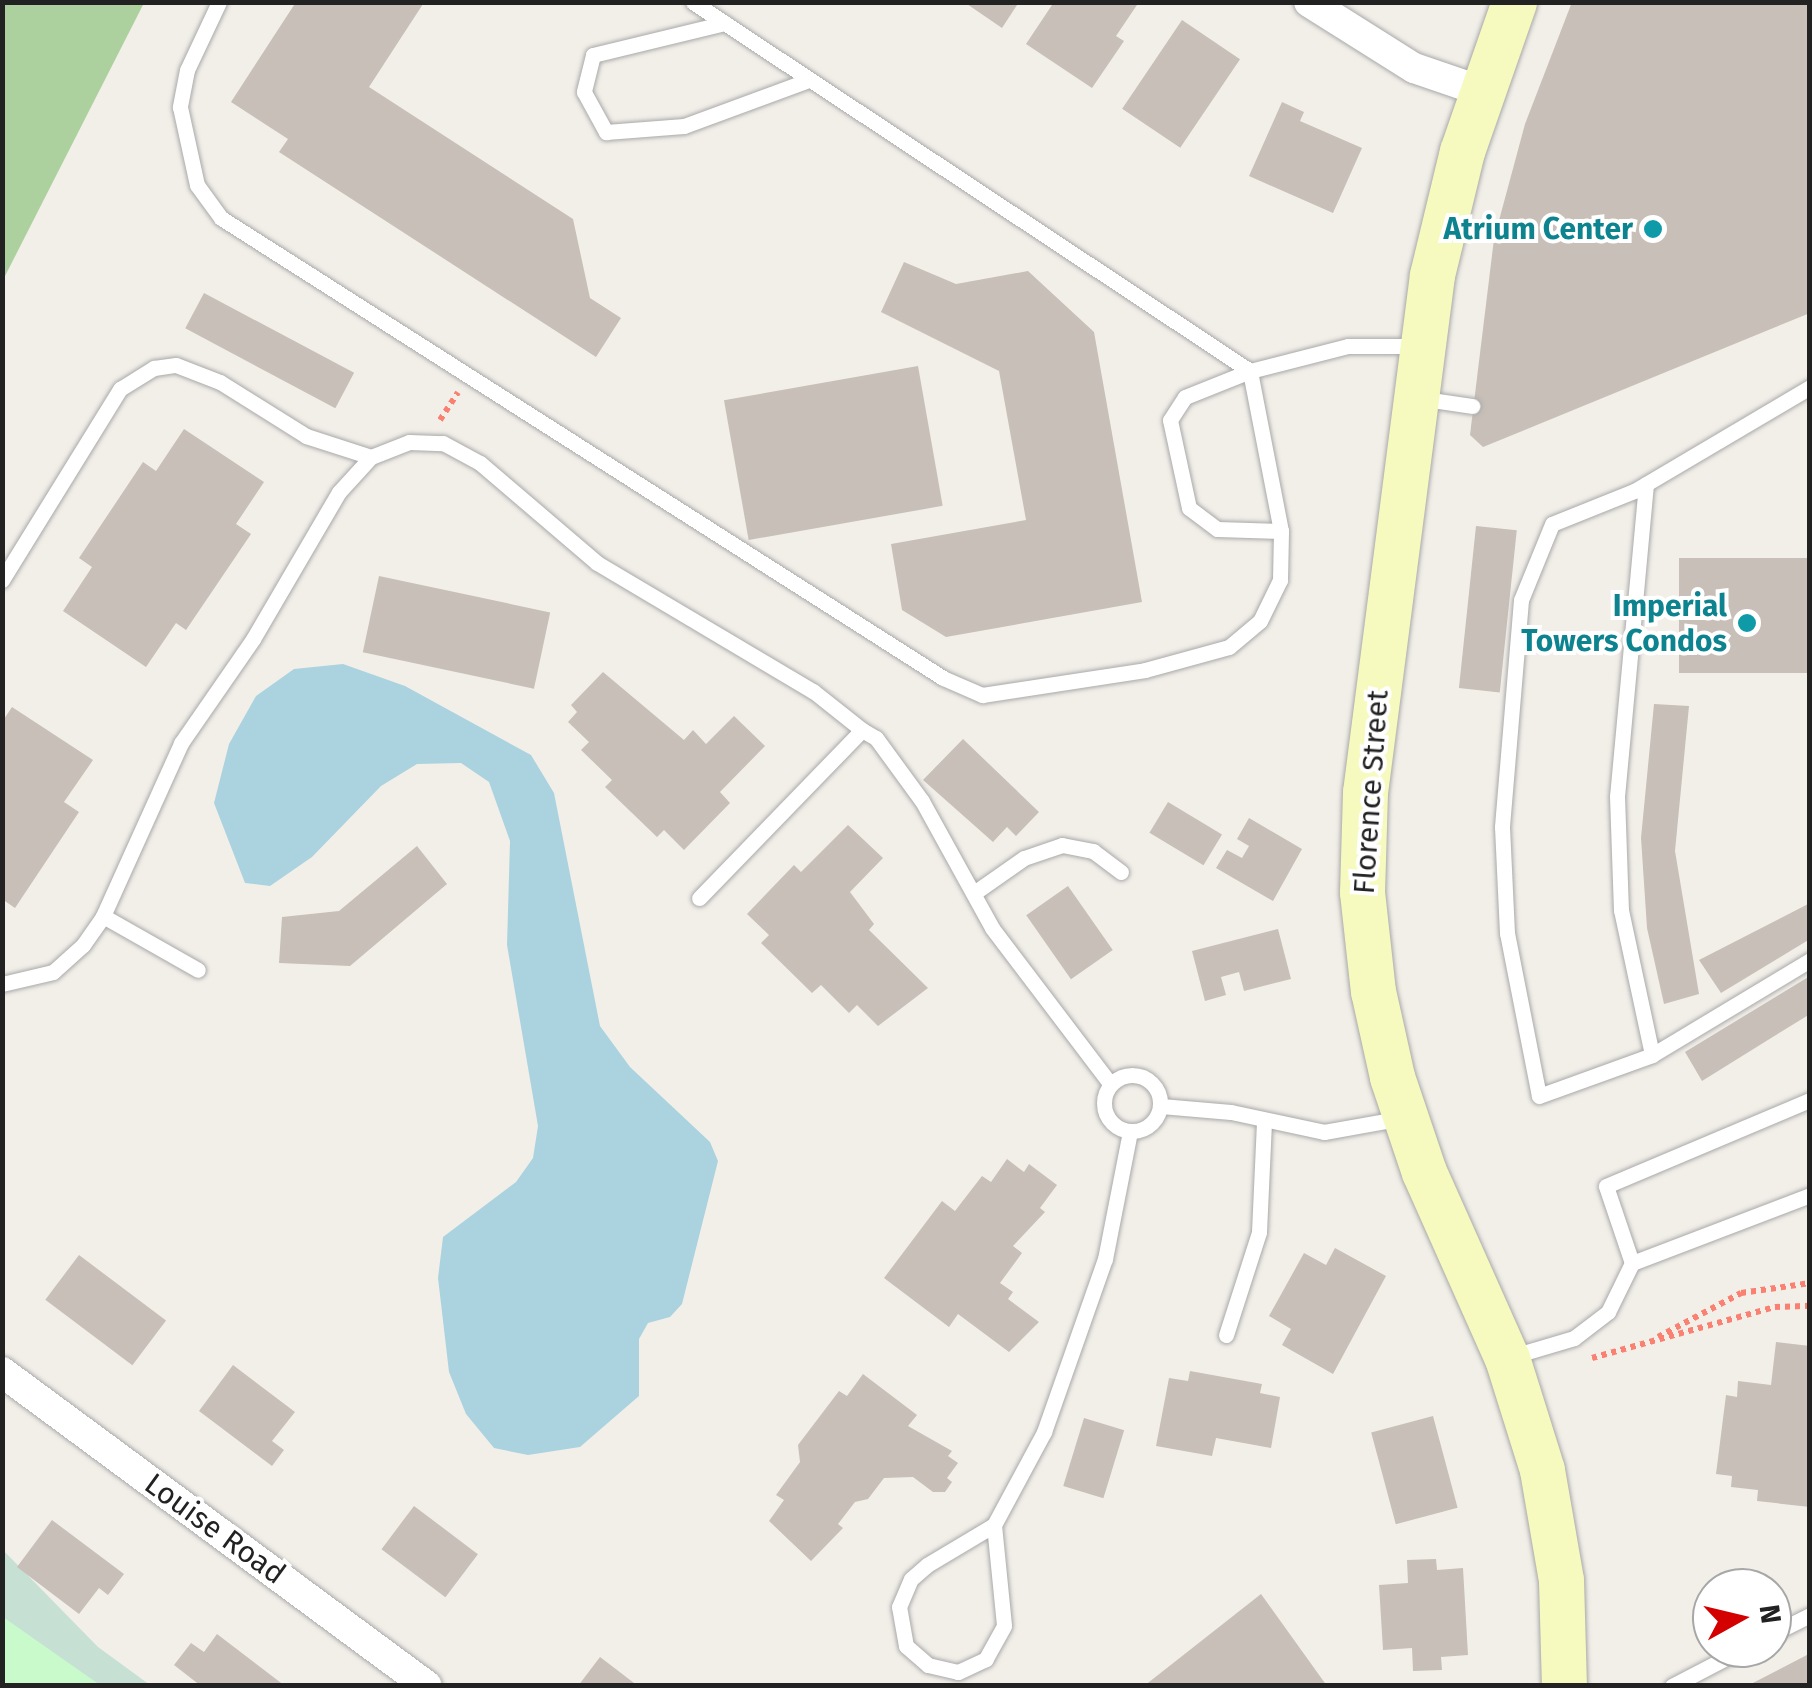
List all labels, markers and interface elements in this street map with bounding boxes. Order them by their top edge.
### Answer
place label: Atrium Center [1443,211,1633,247]
marker: Atrium Center [1642,218,1664,240]
place label: Imperial Towers Condos [1521,588,1727,658]
marker: Imperial Towers Condos [1736,612,1758,634]
street label: Florence Street [1346,689,1396,895]
street label: Louise Road [138,1466,292,1592]
north arrow [1692,1568,1792,1668]
text: N [1753,1603,1788,1626]

